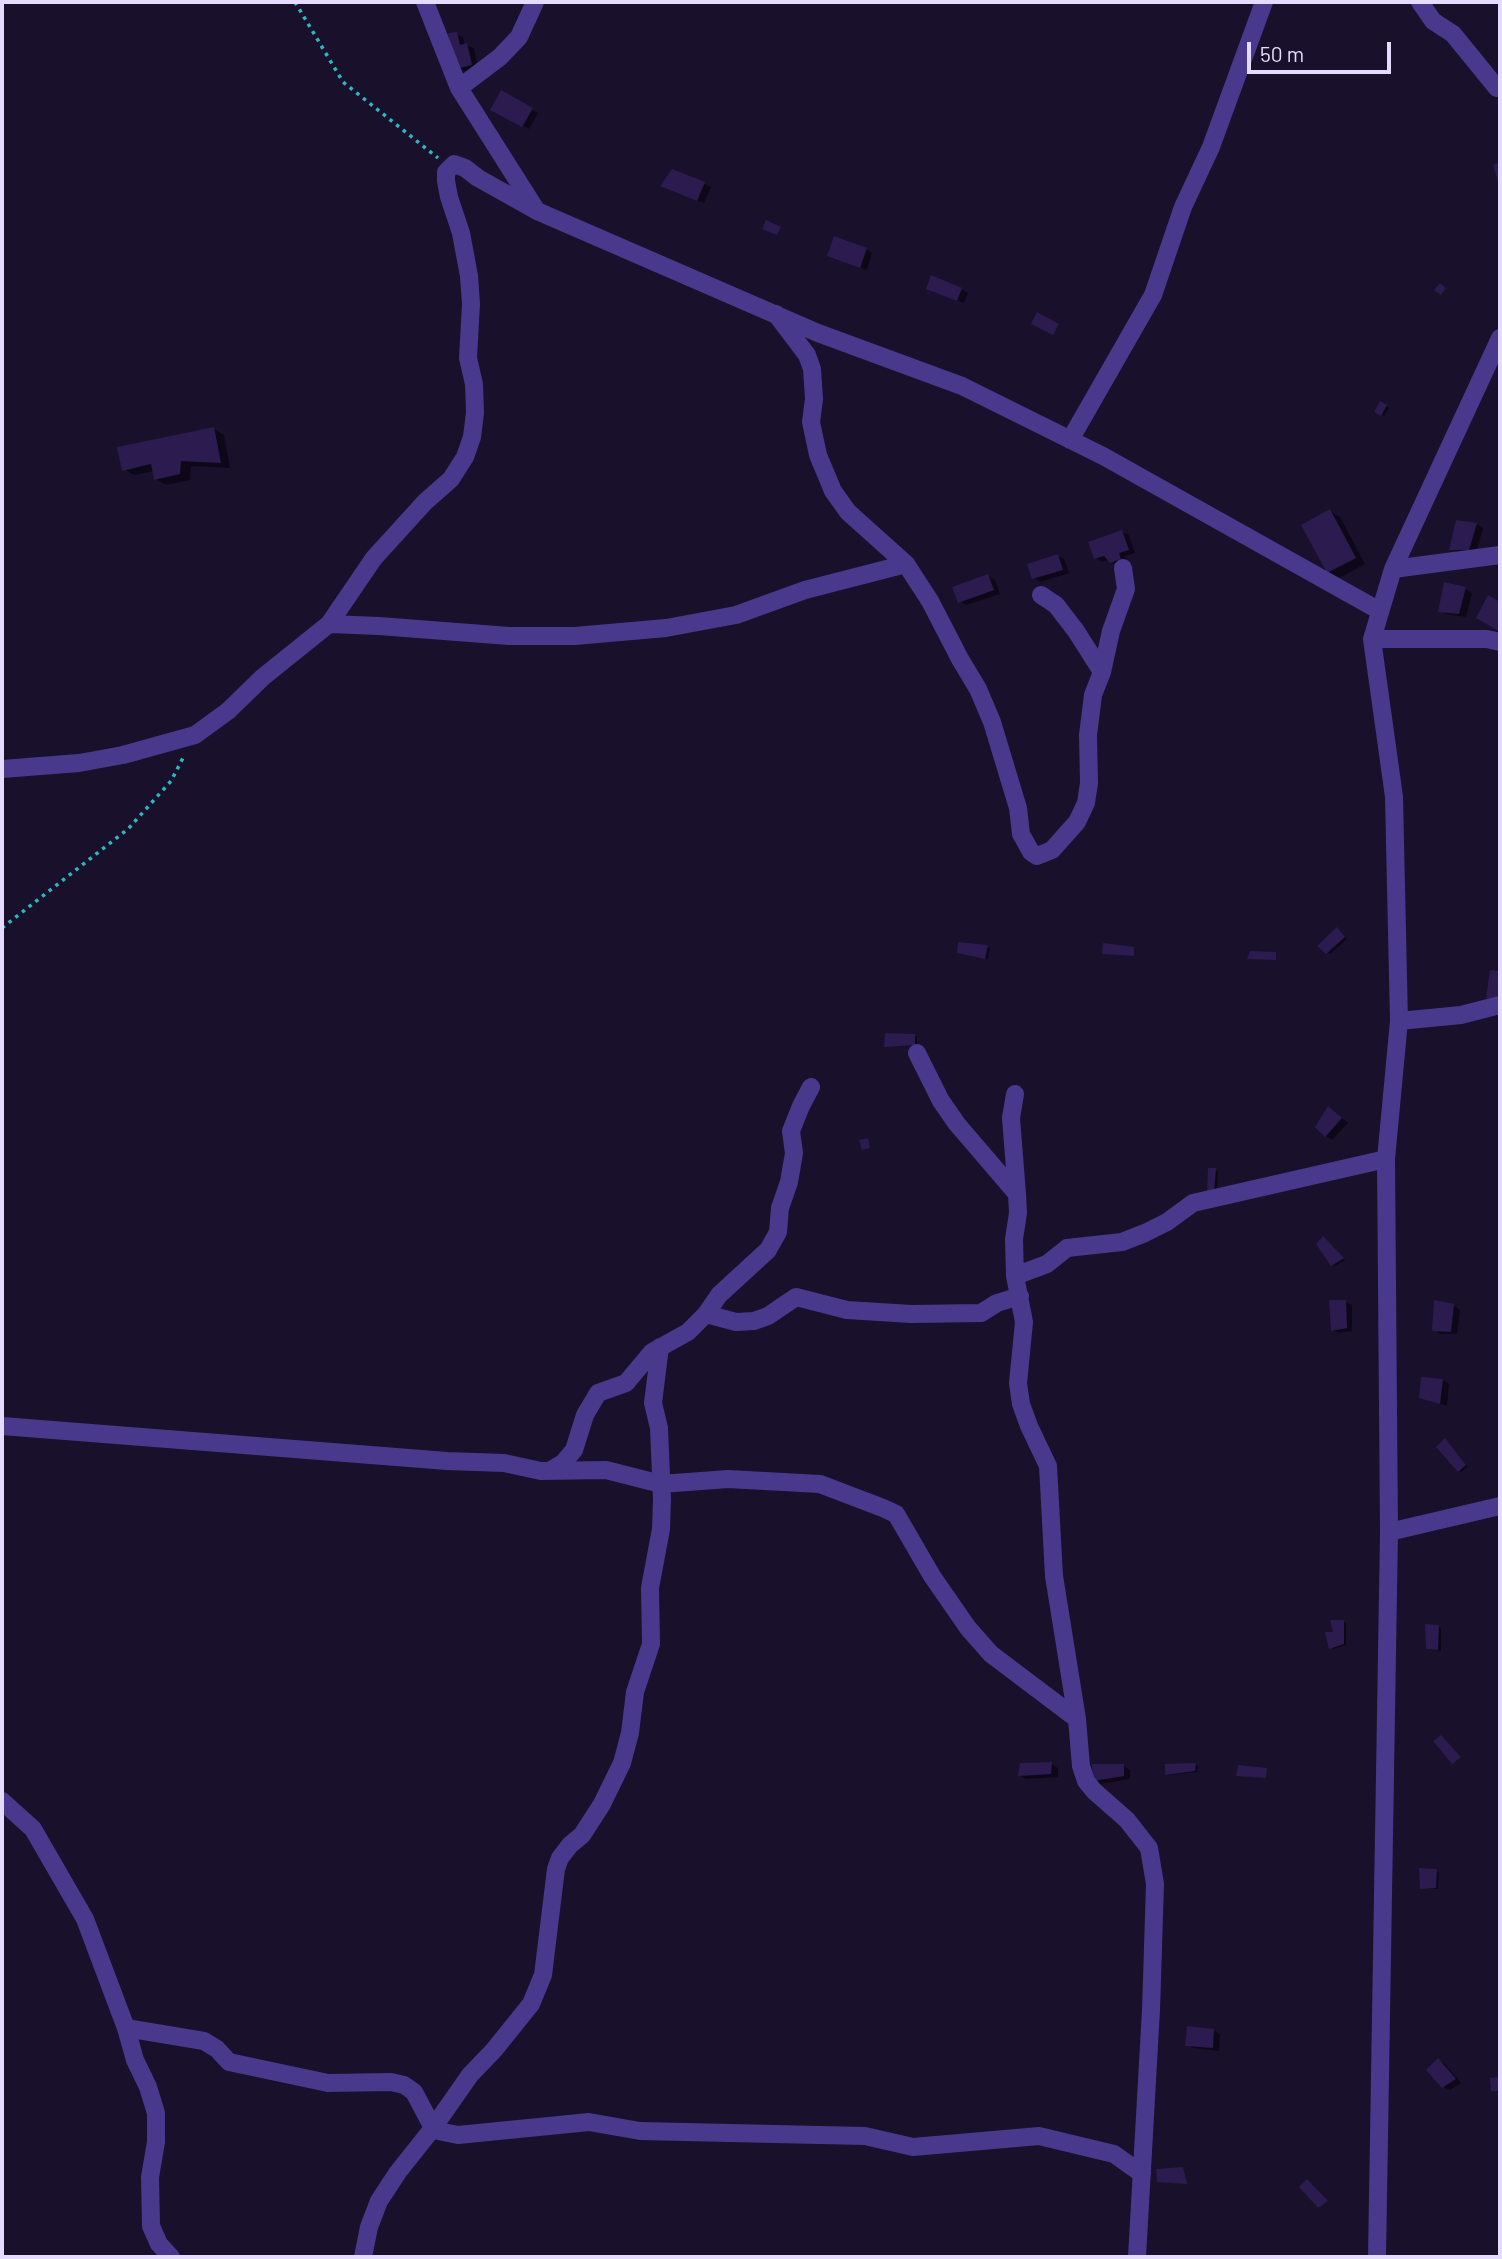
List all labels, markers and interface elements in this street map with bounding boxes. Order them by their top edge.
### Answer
scale bar [1250,28,1394,72]
text: 50 m [1260,41,1304,66]

